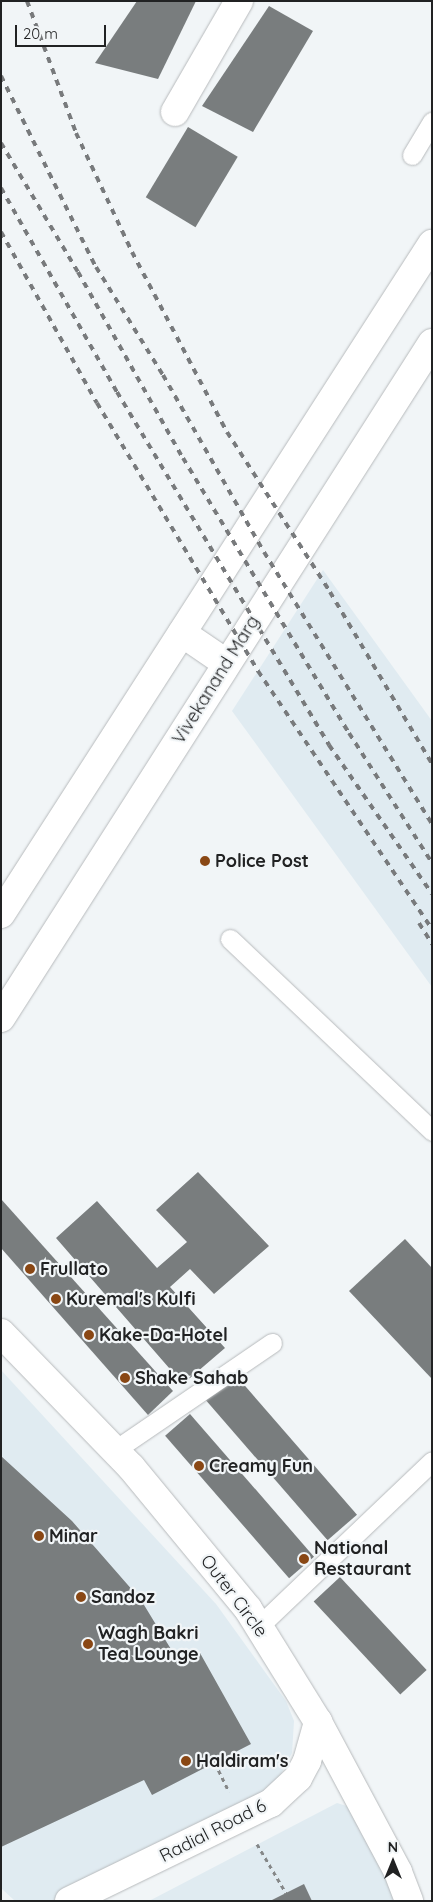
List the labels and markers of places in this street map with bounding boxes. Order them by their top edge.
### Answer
place label: Police Post [215,850,309,872]
marker: Police Post [199,855,211,867]
place label: Frullato [40,1258,108,1280]
marker: Frullato [24,1263,36,1275]
place label: Kuremal's Kulfi [66,1288,196,1310]
marker: Kuremal's Kulfi [50,1293,62,1305]
place label: Kake-Da-Hotel [99,1324,228,1346]
marker: Kake-Da-Hotel [83,1329,95,1341]
place label: Shake Sahab [135,1367,248,1389]
marker: Shake Sahab [119,1372,131,1384]
place label: Creamy Fun [209,1455,313,1477]
marker: Creamy Fun [193,1460,205,1472]
place label: Minar [49,1525,98,1547]
marker: Minar [33,1530,45,1542]
place label: National Restaurant [314,1538,412,1580]
marker: National Restaurant [298,1553,310,1565]
place label: Sandoz [91,1586,155,1608]
marker: Sandoz [75,1591,87,1603]
place label: Wagh Bakri Tea Lounge [98,1623,199,1666]
marker: Wagh Bakri Tea Lounge [82,1638,94,1650]
place label: Haldiram's [196,1750,288,1772]
marker: Haldiram's [180,1755,192,1767]

